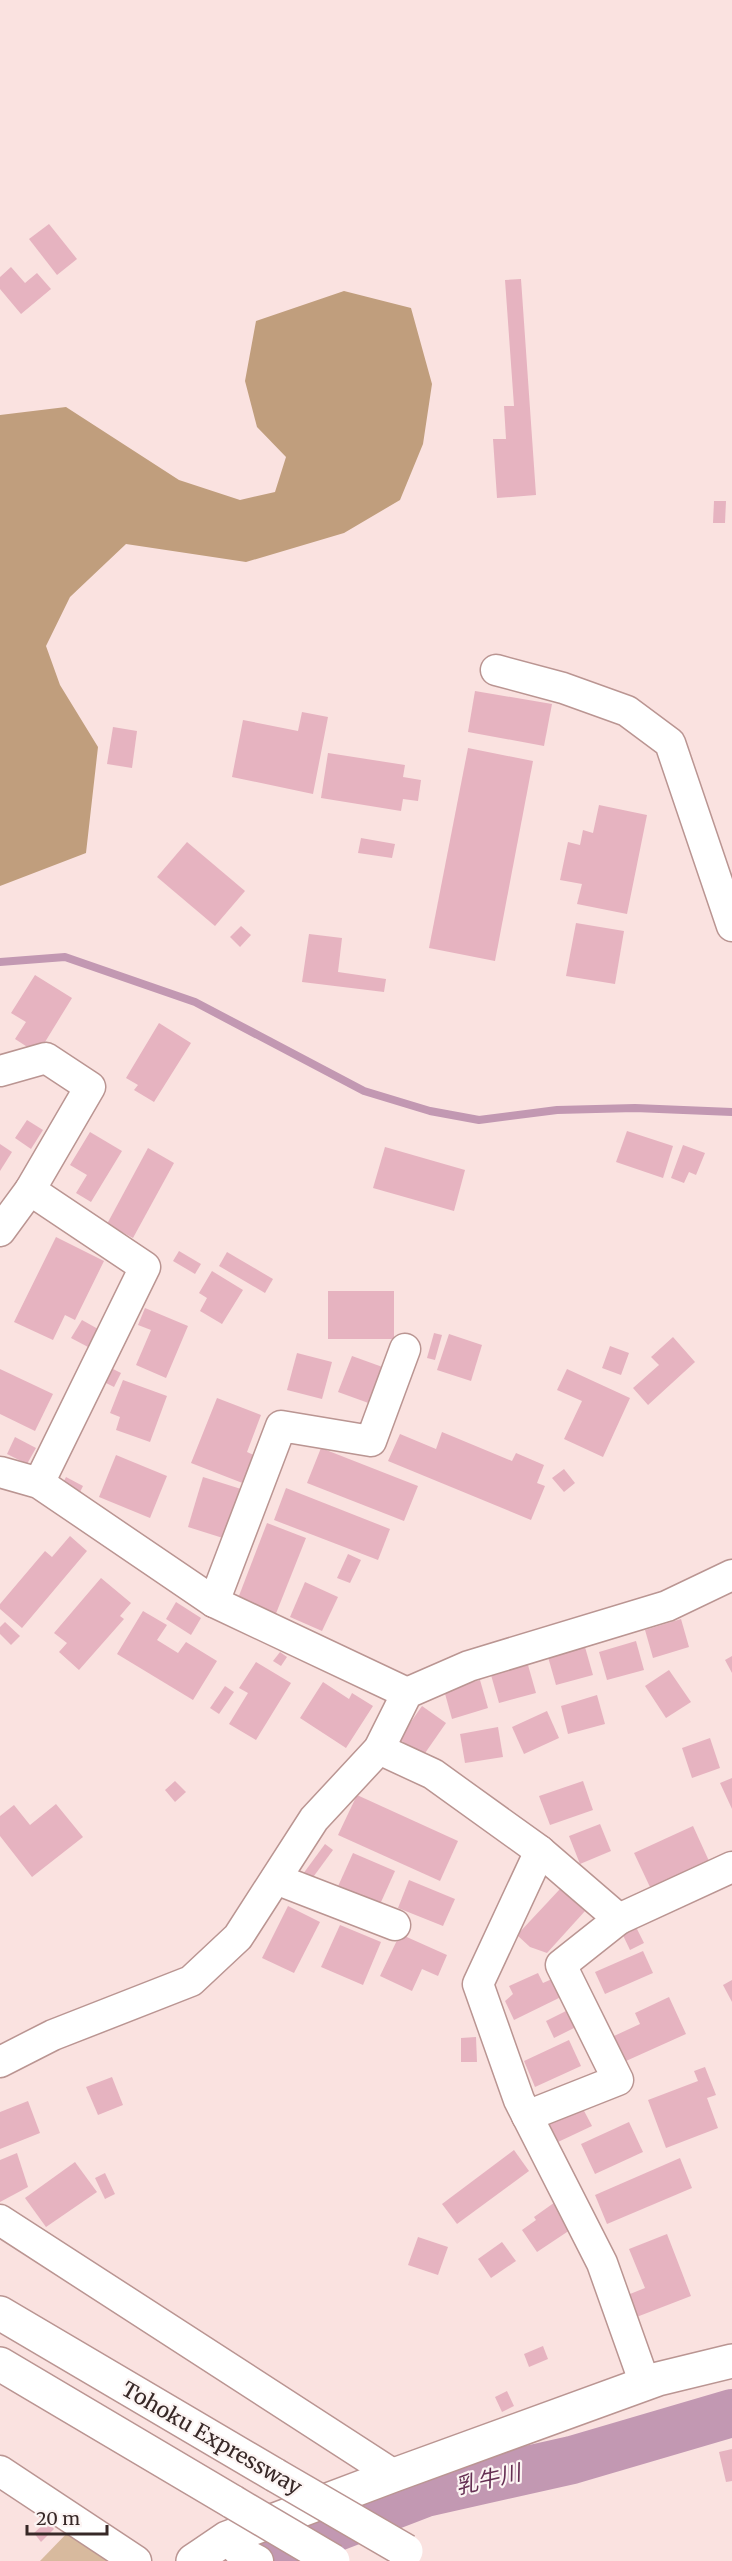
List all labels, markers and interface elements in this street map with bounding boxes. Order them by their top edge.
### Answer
street label: Tohoku Expressway [117,2375,308,2501]
water label: 乳牛川 [453,2457,525,2500]
scale bar [27,2498,106,2536]
text: 20 m [36,2507,80,2530]

